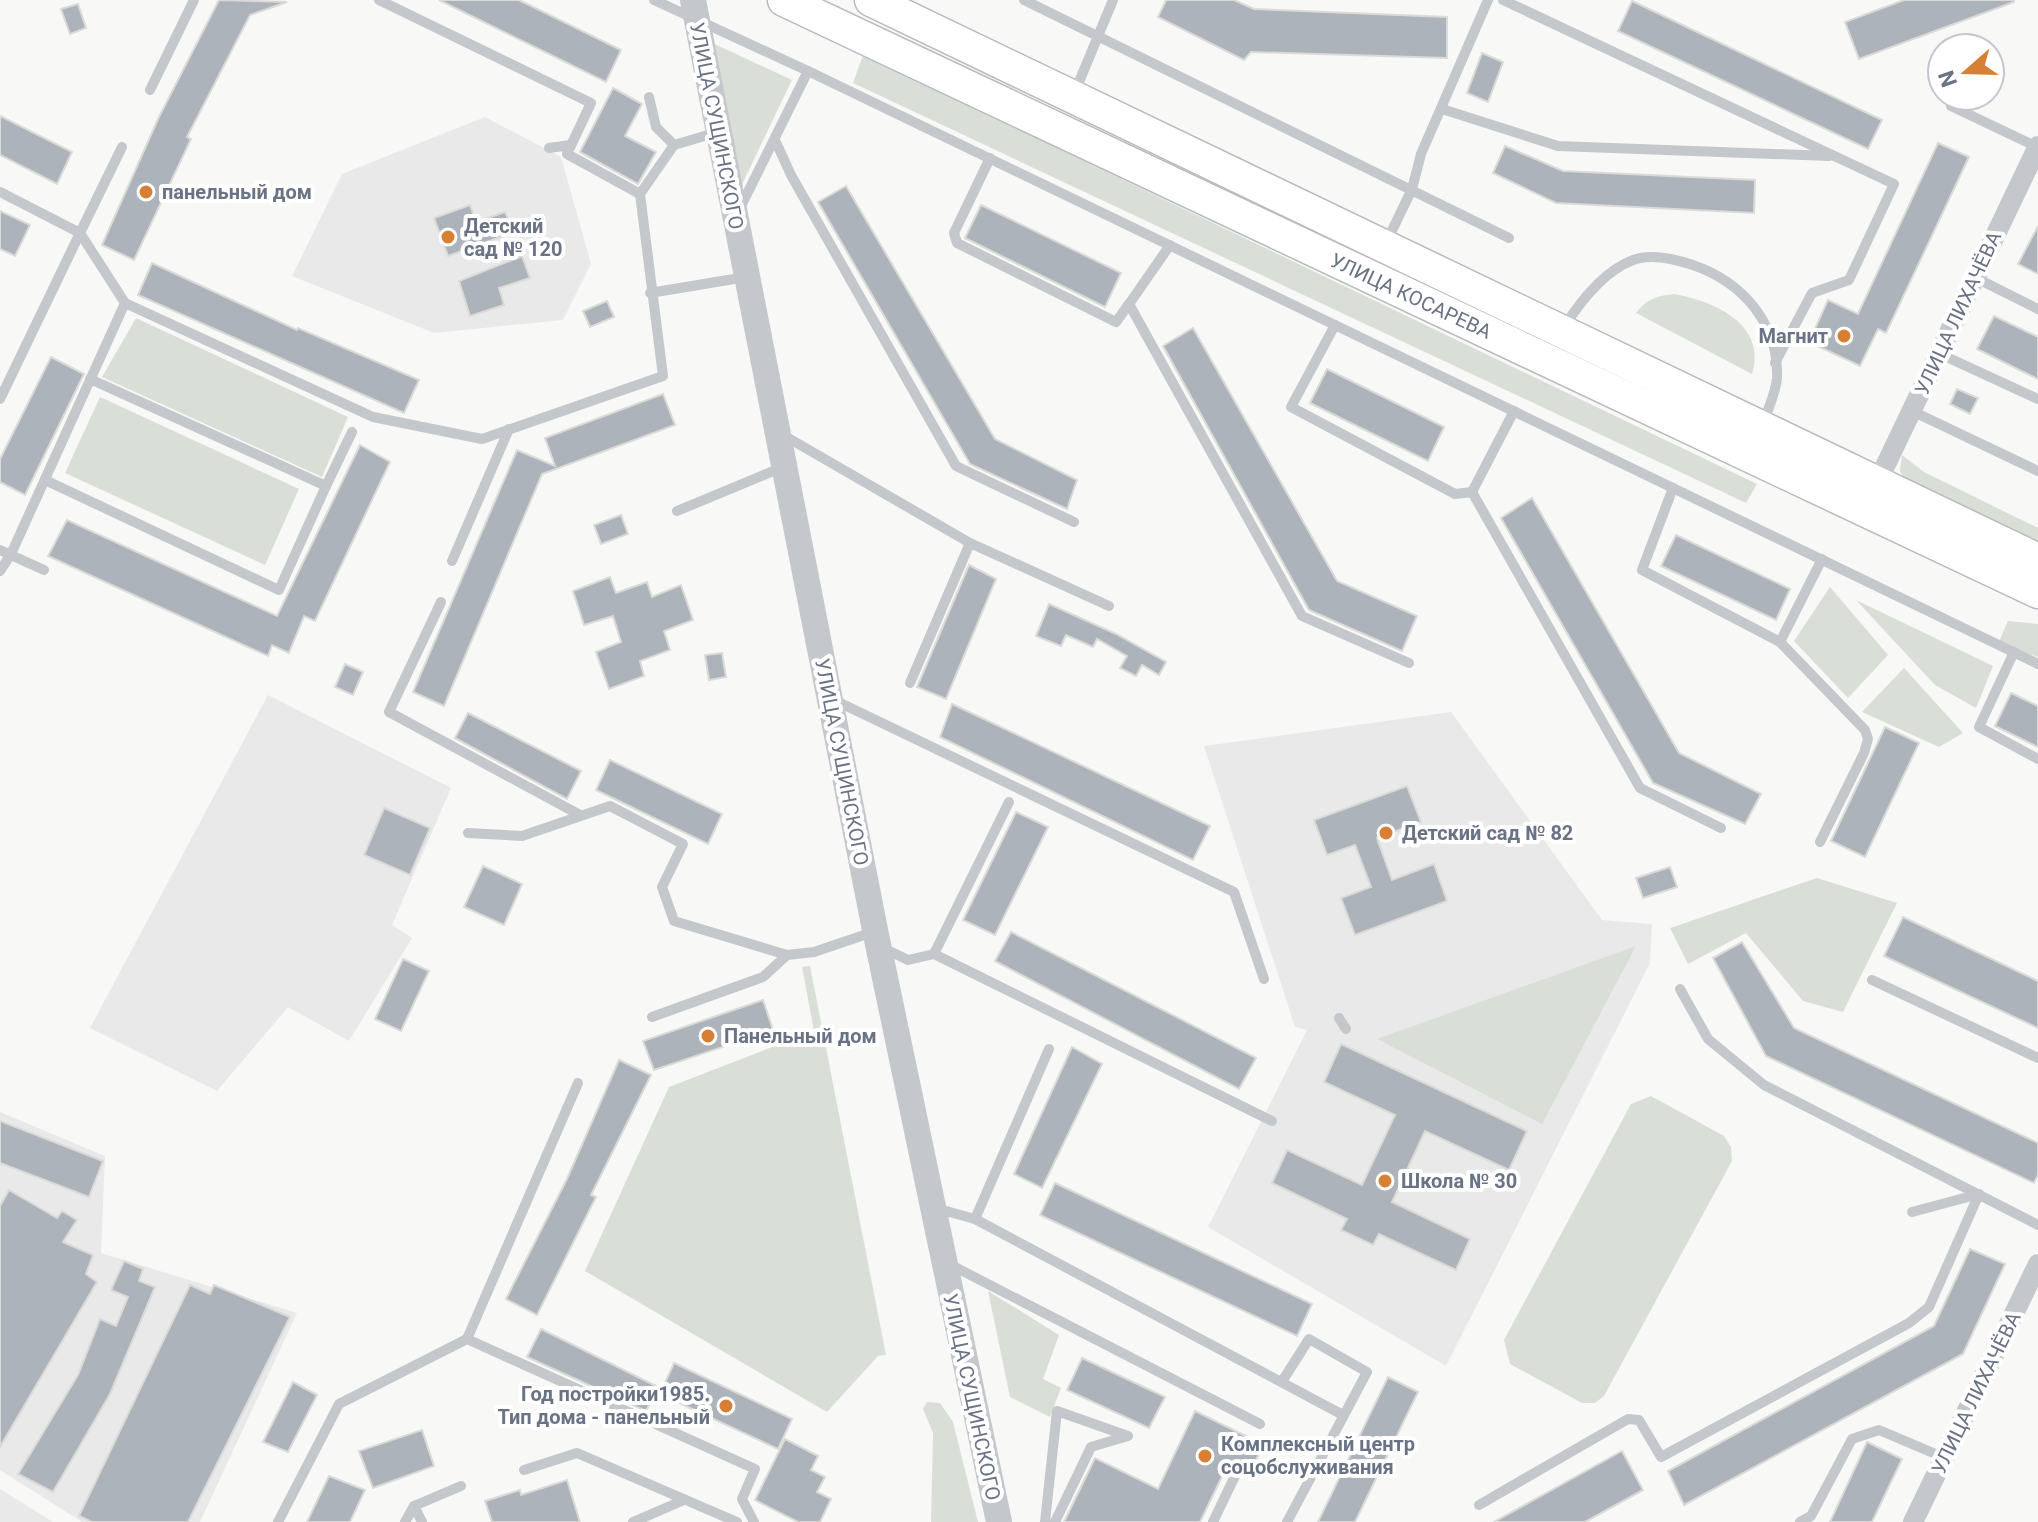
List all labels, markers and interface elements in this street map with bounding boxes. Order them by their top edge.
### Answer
street label: УЛИЦА СУЩИНСКОГО [685,20,749,232]
north arrow [1926,32,2006,112]
text: N [1933,67,1962,90]
place label: панельный дом [162,180,312,204]
marker: панельный дом [137,183,155,201]
place label: Детский сад № 120 [464,214,562,261]
street label: УЛИЦА ЛИХАЧЁВА [1910,227,2006,399]
marker: Детский сад № 120 [439,228,457,246]
street label: УЛИЦА КОСАРЕВА [1327,248,1495,344]
place label: Магнит [1759,324,1828,348]
marker: Магнит [1835,327,1853,345]
street label: УЛИЦА СУЩИНСКОГО [810,656,874,868]
place label: Детский сад № 82 [1402,821,1573,845]
marker: Детский сад № 82 [1377,824,1395,842]
place label: Панельный дом [724,1024,877,1048]
marker: Панельный дом [699,1027,717,1045]
place label: Школа № 30 [1401,1169,1517,1193]
marker: Школа № 30 [1376,1172,1394,1190]
street label: УЛИЦА СУЩИНСКОГО [938,1292,1006,1502]
street label: УЛИЦА ЛИХАЧЁВА [1926,1308,2026,1478]
place label: Год постройки1985. Тип дома - панельный [497,1382,710,1429]
marker: Год постройки1985. Тип дома - панельный [717,1397,735,1415]
place label: Комплексный центр соцобслуживания [1221,1432,1415,1479]
marker: Комплексный центр соцобслуживания [1196,1447,1214,1465]

